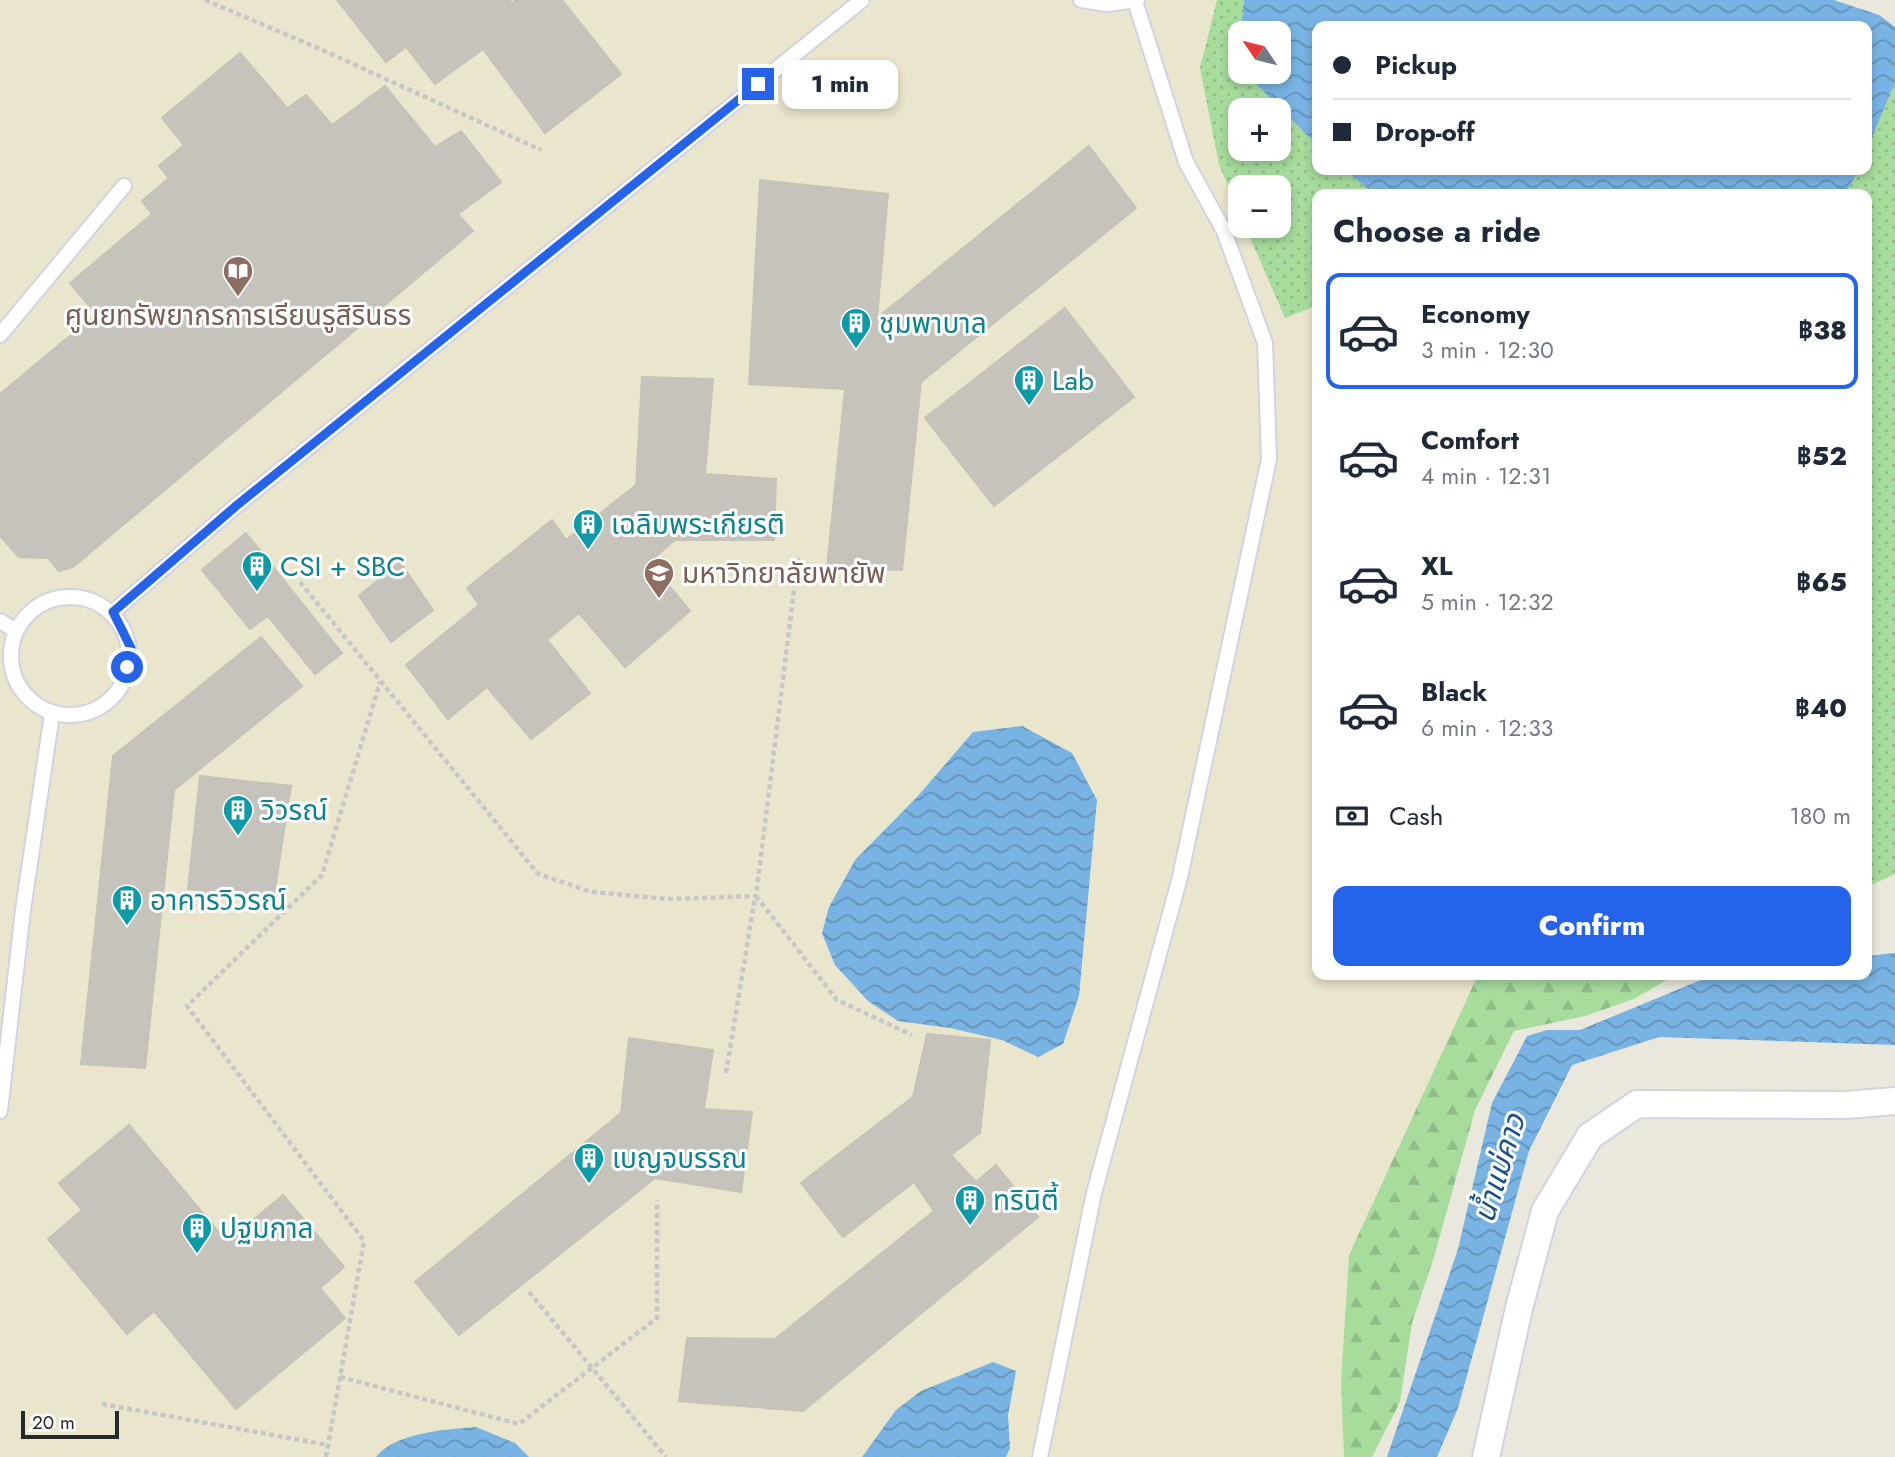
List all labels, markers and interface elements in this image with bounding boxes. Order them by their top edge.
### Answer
north arrow [1228,21,1292,84]
map controls [1228,21,1291,238]
text: Pickup [1375,46,1457,84]
callout: 1 min [782,60,898,108]
text: 1 min [811,67,869,101]
route end [742,68,774,100]
button: + [1228,98,1291,161]
text: Drop-off [1375,113,1475,151]
button: − [1228,175,1291,238]
text: Choose a ride [1333,208,1541,254]
library icon: ศูนยทรัพยากรการเรียนรูสิรินธร [221,254,255,298]
place label: ศูนยทรัพยากรการเรียนรูสิรินธร [65,295,411,336]
text: Economy [1421,295,1530,333]
icon: car [1337,300,1400,363]
place label: ชุมพาบาล [879,303,987,344]
building icon: ชุมพาบาล [839,306,873,350]
text: ฿38 [1798,311,1847,349]
text: 3 min · 12:30 [1421,333,1554,367]
place label: Lab [1052,360,1094,401]
building icon: Lab [1012,363,1046,407]
text: Comfort [1421,421,1519,459]
icon: car [1337,426,1400,489]
text: ฿52 [1797,437,1847,475]
text: 4 min · 12:31 [1421,459,1551,493]
place label: เฉลิมพระเกียรติ [611,504,785,545]
building icon: เฉลิมพระเกียรติ [571,507,605,551]
place label: CSI + SBC [280,546,406,587]
text: XL [1421,547,1453,585]
building icon: CSI + SBC [240,549,274,593]
icon: car [1337,552,1400,615]
place label: มหาวิทยาลัยพายัพ [682,553,885,594]
school or university icon: มหาวิทยาลัยพายัพ [642,556,676,600]
text: ฿65 [1796,563,1847,601]
text: 5 min · 12:32 [1421,585,1554,619]
route start [111,651,143,683]
text: Black [1421,673,1487,711]
icon: car [1337,678,1400,741]
text: ฿40 [1795,689,1847,727]
text: 6 min · 12:33 [1421,711,1553,745]
place label: วิวรณ์ [260,790,328,831]
building icon: วิวรณ์ [221,793,255,837]
icon: cash [1333,797,1371,835]
text: Cash [1389,797,1443,835]
text: 180 m [1789,799,1851,833]
place label: อาคารวิวรณ์ [150,880,286,921]
building icon: อาคารวิวรณ์ [110,883,144,927]
button: Confirm [1333,886,1851,966]
water label: น้ำแม่คาว [1462,1107,1536,1228]
place label: เบญจบรรณ [612,1138,747,1179]
building icon: เบญจบรรณ [572,1141,606,1185]
place label: ทรินิตี้ [993,1180,1059,1221]
building icon: ทรินิตี้ [953,1183,987,1227]
place label: ปฐมกาล [220,1208,314,1249]
building icon: ปฐมกาล [180,1211,214,1255]
scale bar [21,1408,119,1440]
text: 20 m [32,1409,75,1436]

